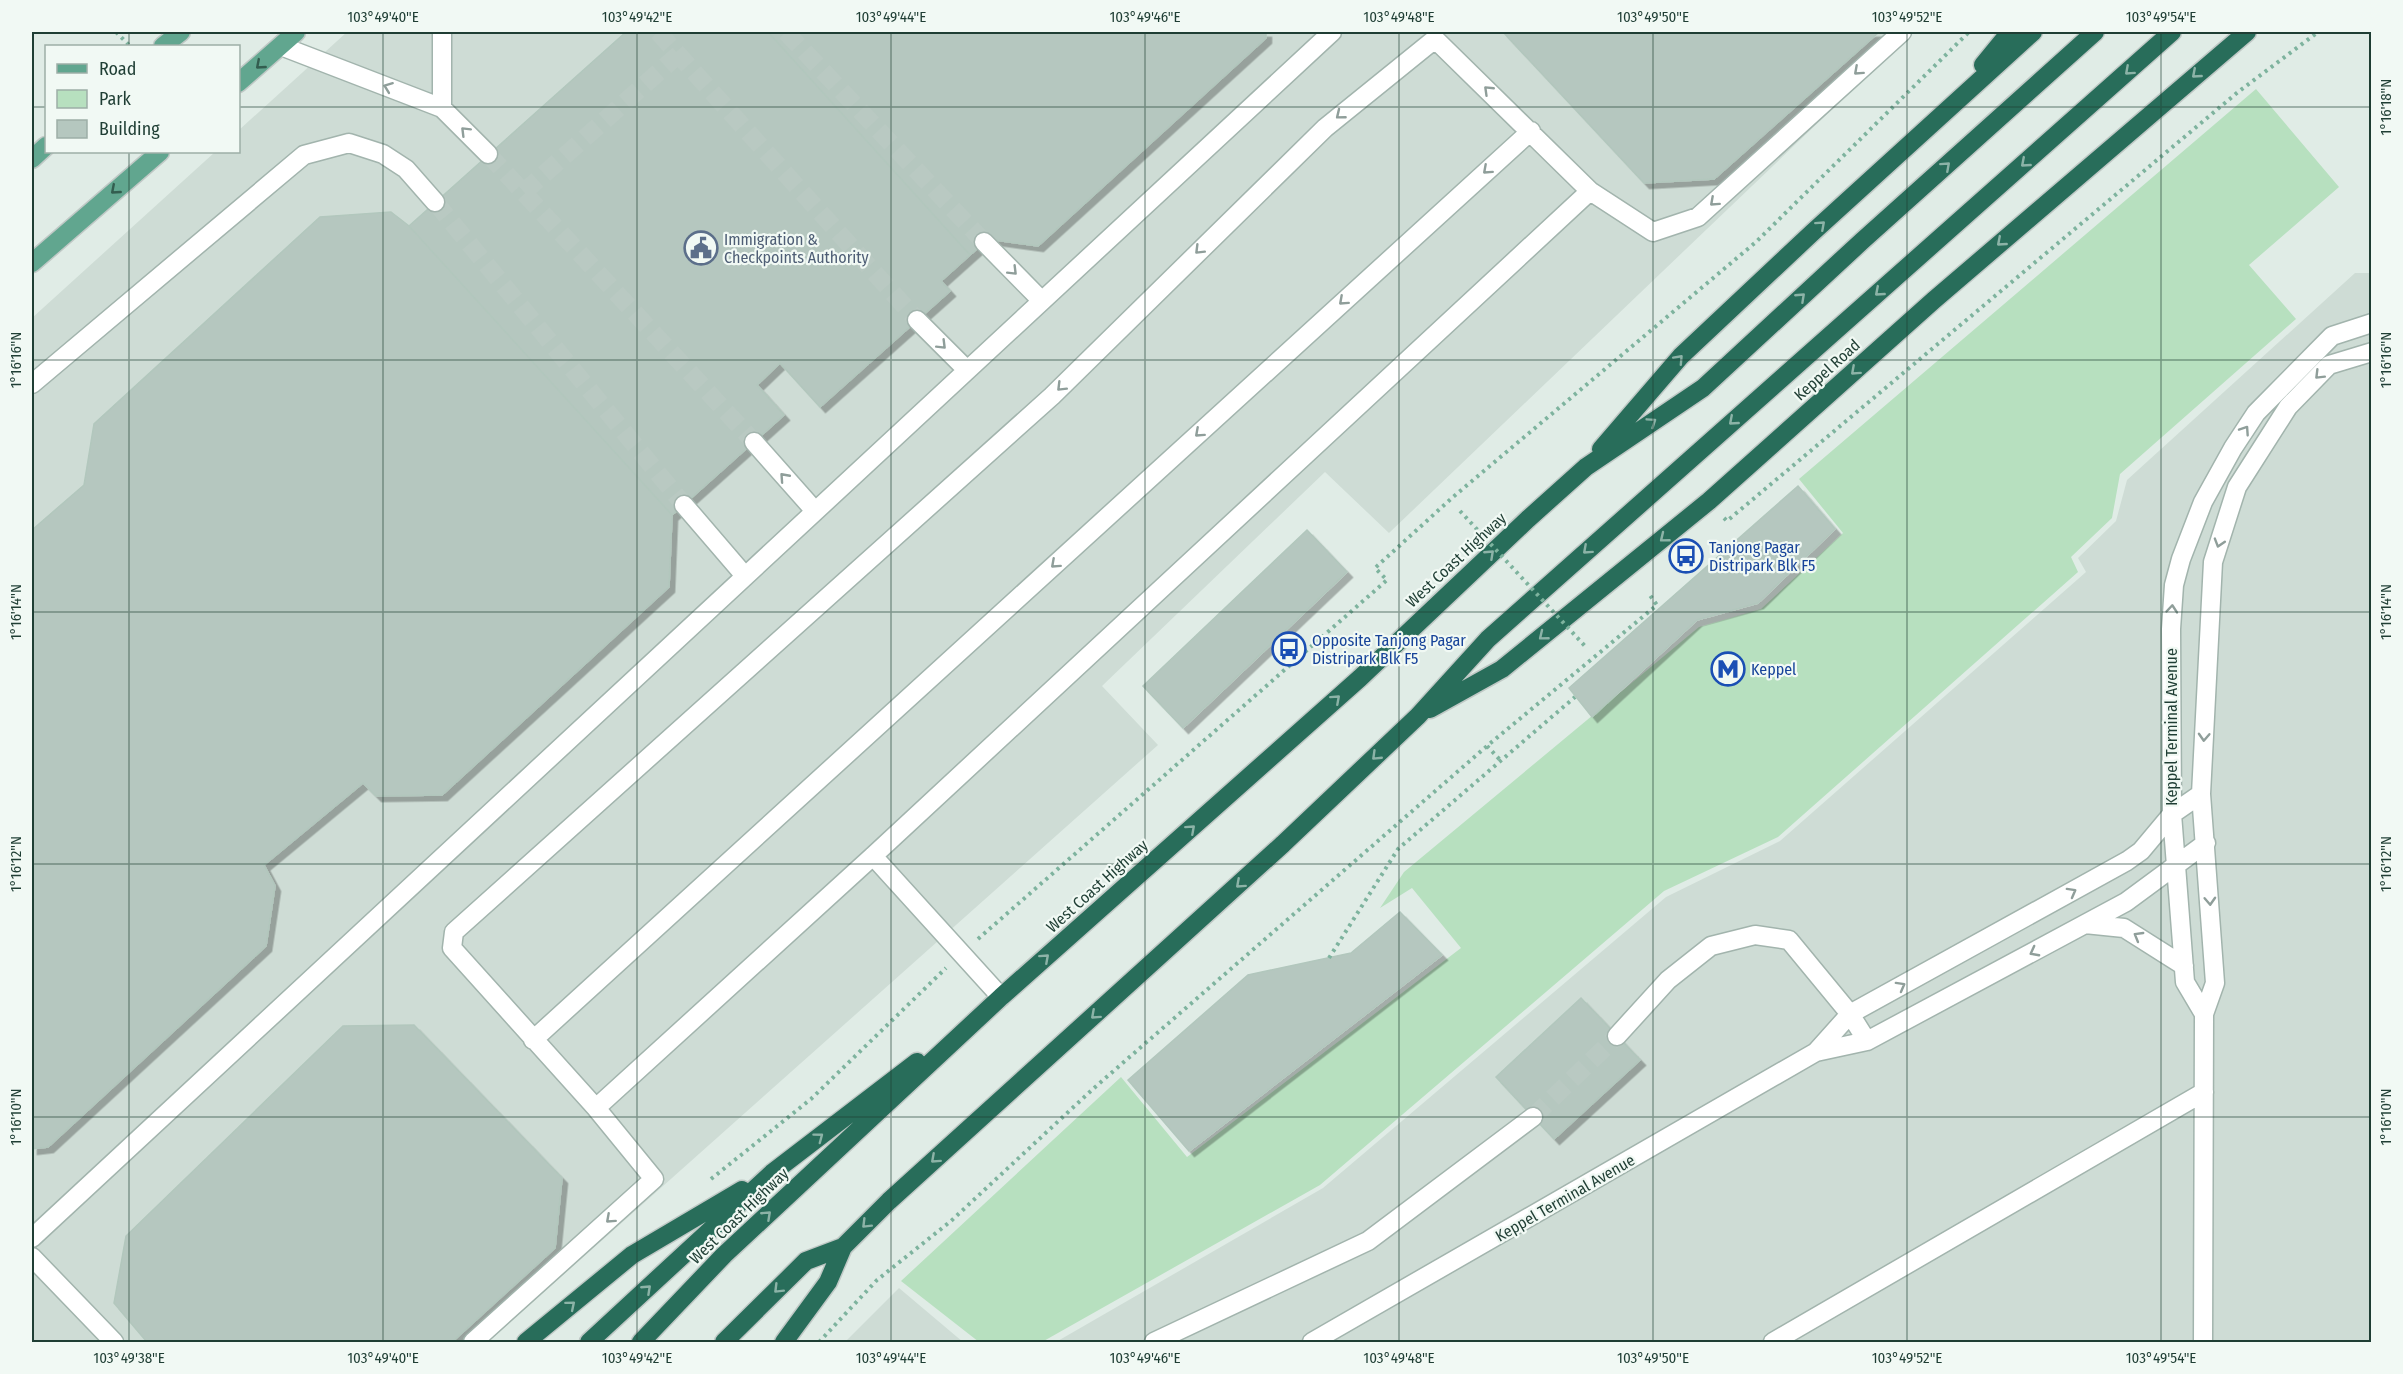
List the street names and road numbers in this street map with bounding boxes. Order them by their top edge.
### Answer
street label: Keppel Road [1790,335,1864,405]
street label: West Coast Highway [1402,508,1511,611]
street label: Keppel Terminal Avenue [2162,648,2181,806]
street label: West Coast Highway [1042,835,1152,937]
street label: Keppel Terminal Avenue [1492,1150,1638,1246]
street label: West Coast Highway [686,1163,793,1268]

